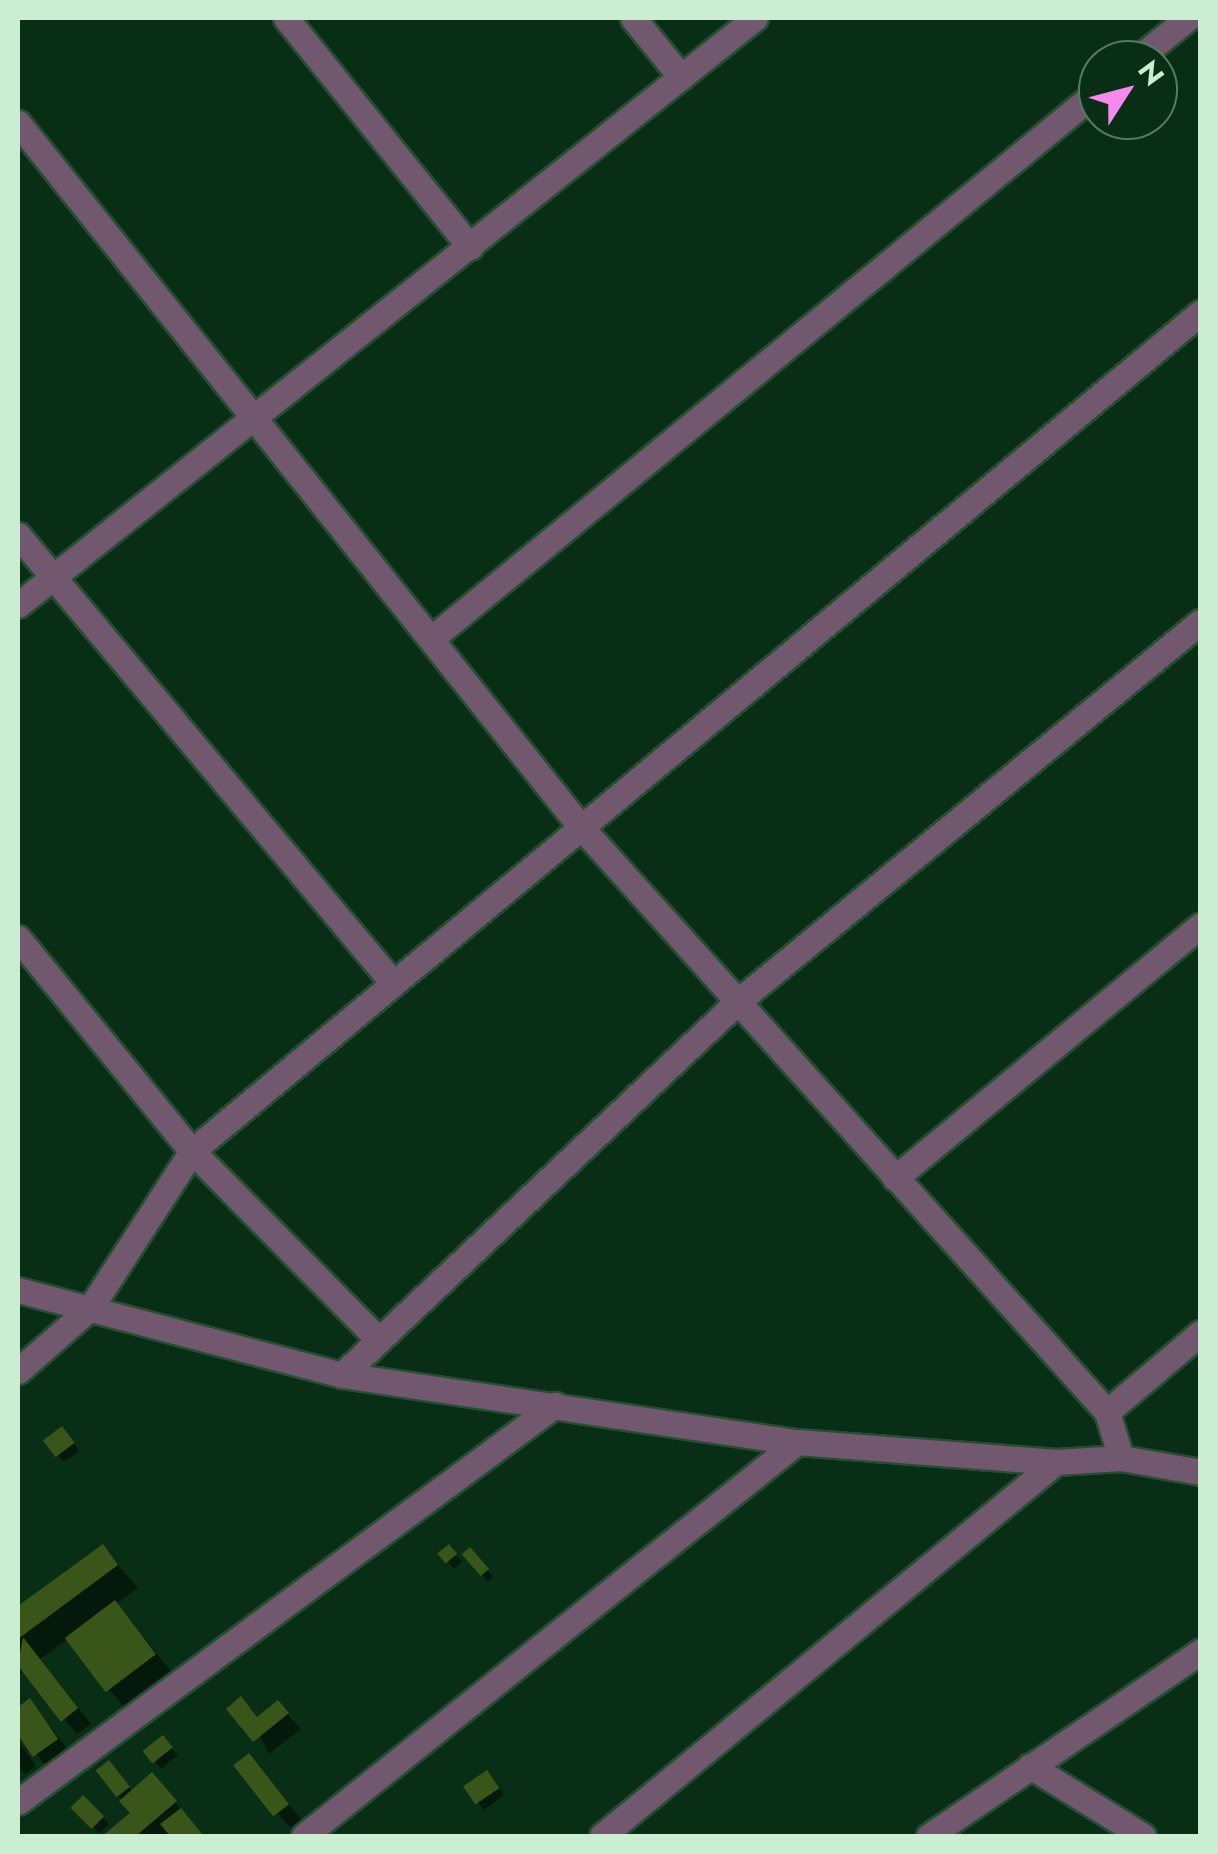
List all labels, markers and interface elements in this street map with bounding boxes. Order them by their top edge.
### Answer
north arrow [1078,40,1178,140]
text: N [1128,52,1174,94]

